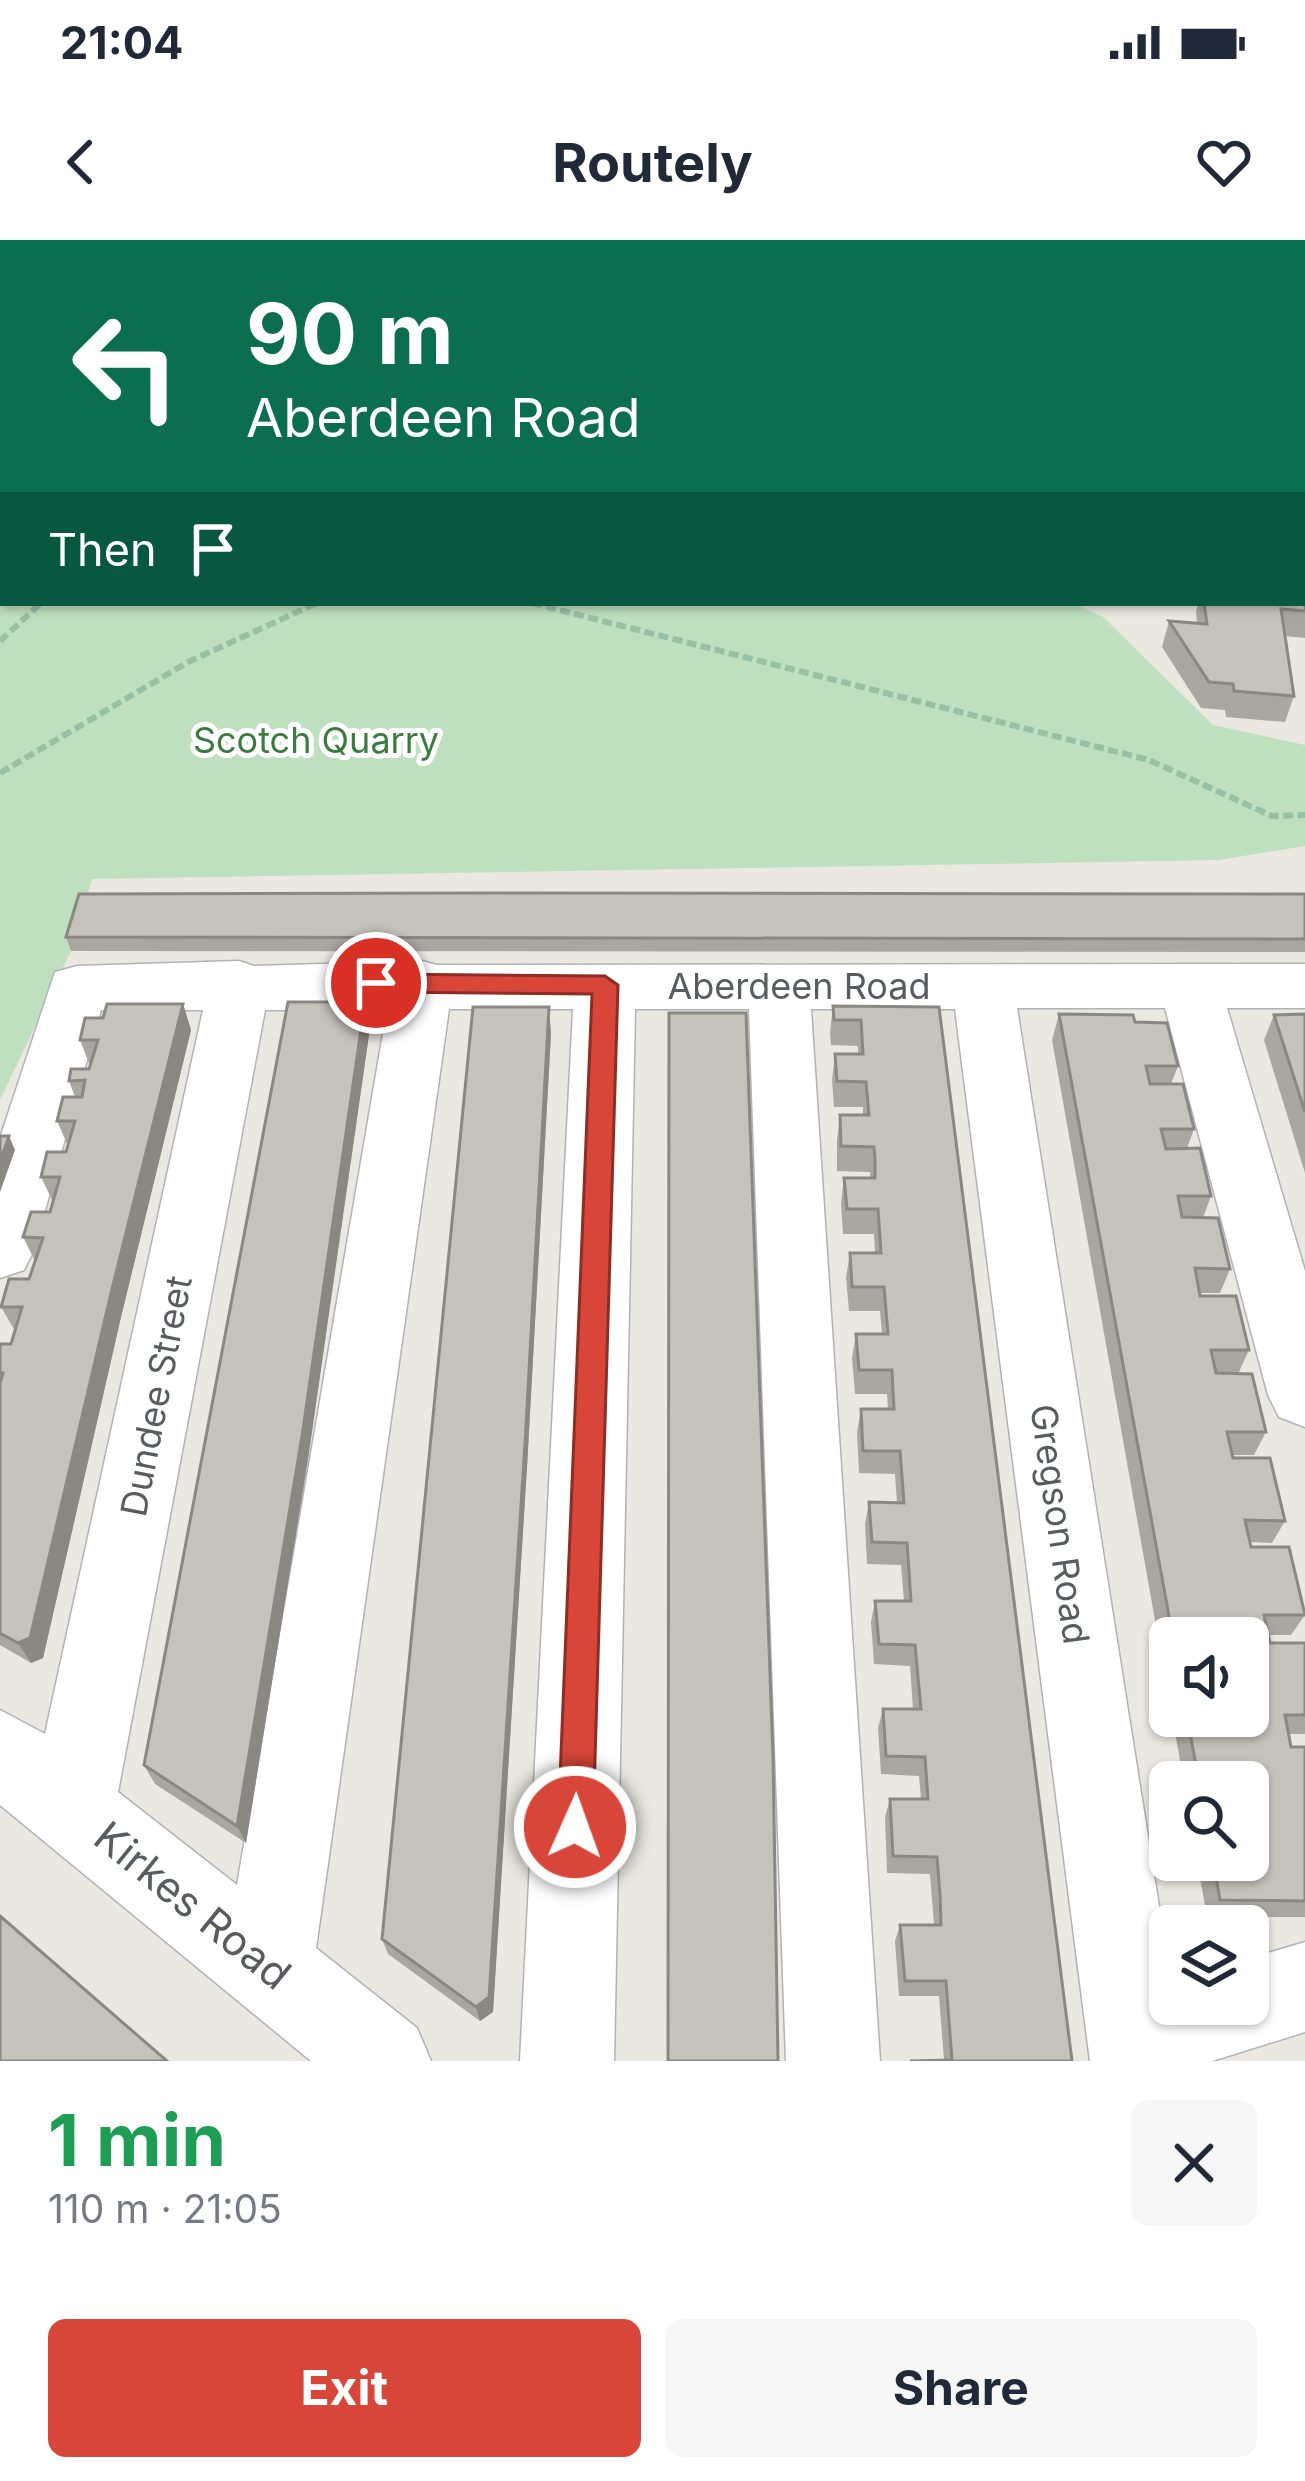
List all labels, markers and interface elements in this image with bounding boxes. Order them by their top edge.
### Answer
text: 21:04 [60,15,184,70]
icon: back [48,129,114,195]
icon: heart [1191,129,1257,195]
text: Routely [552,130,753,195]
text: 90 m [246,283,454,384]
icon: left [48,288,204,444]
text: Aberdeen Road [246,385,641,450]
icon: arrive [180,516,246,582]
text: Then [48,522,156,577]
park label: Scotch Quarry [193,718,439,762]
pin [325,932,427,1034]
icon: arrive [343,950,409,1016]
street label: Aberdeen Road [667,964,931,1008]
street label: Dundee Street [111,1272,201,1520]
street label: Gregson Road [1021,1401,1099,1647]
map controls [1149,1617,1269,2025]
button: sound [1149,1617,1269,1737]
button: search [1149,1761,1269,1881]
position arrow [512,1764,638,1890]
street label: Kirkes Road [85,1810,301,2000]
button: layers [1149,1905,1269,2025]
text: 1 min [48,2096,226,2183]
button: close [1131,2100,1257,2226]
text: 110 m · 21:05 [48,2185,282,2232]
button: Exit [48,2319,641,2457]
button: Share [665,2319,1257,2457]

